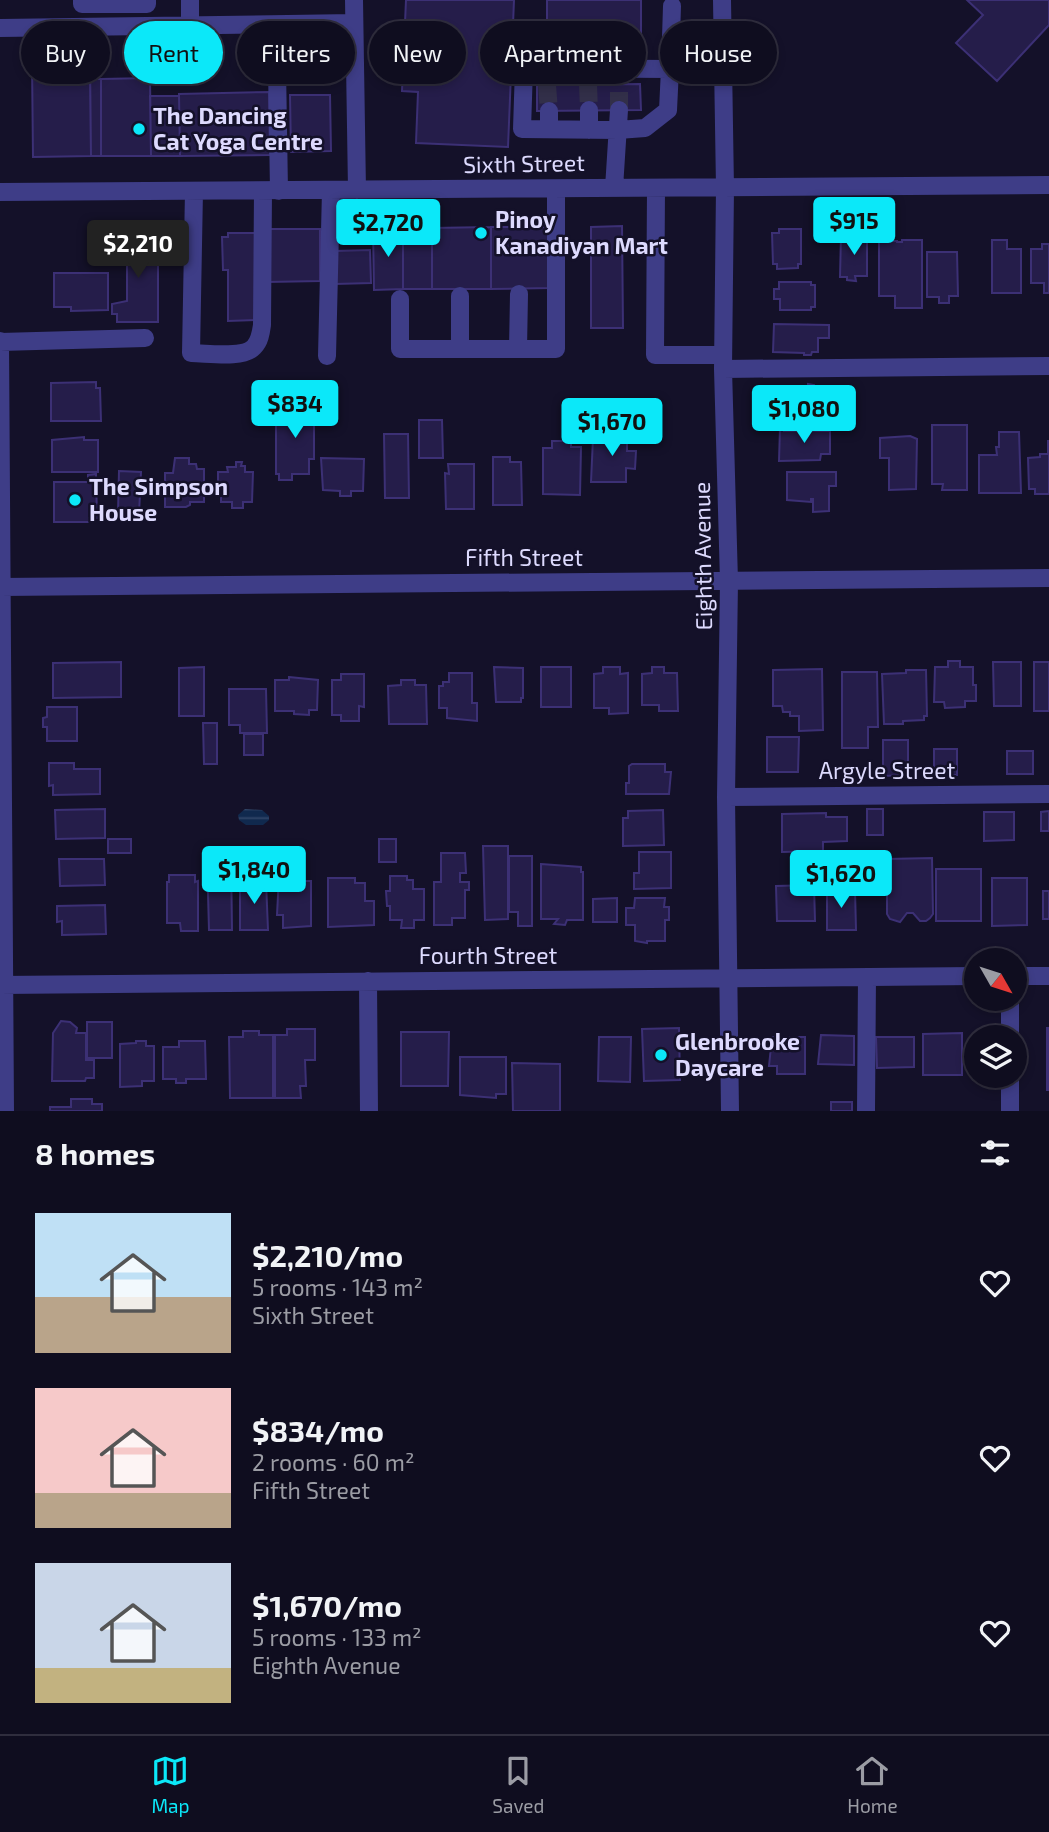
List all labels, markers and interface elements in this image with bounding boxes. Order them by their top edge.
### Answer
chip: Buy [21,21,110,84]
chip: Rent [124,21,223,84]
chip: Filters [237,21,355,84]
chip: New [369,21,466,84]
chip: Apartment [480,21,646,84]
chip: House [660,21,777,84]
place label: The Dancing Cat Yoga Centre [153,101,323,155]
marker: The Dancing Cat Yoga Centre [131,121,147,137]
street label: Sixth Street [463,148,585,178]
pin: $915 [813,198,895,257]
pin: $2,720 [331,200,445,259]
place label: Pinoy Kanadiyan Mart [495,205,668,259]
text: $915 [829,206,879,234]
text: $2,720 [352,208,424,236]
pin: $2,210 [81,220,195,280]
marker: Pinoy Kanadiyan Mart [473,225,489,241]
text: $2,210 [103,229,173,257]
pin: $834 [254,380,336,440]
pin: $1,080 [747,386,861,445]
text: $834 [267,389,323,417]
text: $1,080 [768,394,840,422]
pin: $1,670 [555,398,669,458]
text: $1,670 [577,407,647,435]
place label: The Simpson House [89,472,228,526]
street label: Eighth Avenue [687,482,717,631]
marker: The Simpson House [67,492,83,508]
street label: Fifth Street [465,543,583,571]
street label: Argyle Street [819,756,956,784]
pin: $1,840 [197,846,311,906]
pin: $1,620 [784,850,898,910]
text: $1,840 [218,855,290,883]
text: $1,620 [806,859,876,887]
street label: Fourth Street [419,941,558,969]
north arrow [964,948,1027,1012]
map controls [964,948,1027,1088]
button: layers [964,1025,1027,1088]
place label: Glenbrooke Daycare [675,1027,800,1081]
marker: Glenbrooke Daycare [653,1047,669,1063]
icon: filters [976,1134,1014,1172]
text: 8 homes [35,1135,155,1171]
text: $2,210/mo [252,1237,403,1273]
icon: home [91,1241,175,1325]
icon: heart [976,1264,1014,1302]
text: 5 rooms · 143 m² [252,1273,423,1301]
text: Sixth Street [252,1301,374,1329]
text: $834/mo [252,1412,384,1448]
icon: home [91,1416,175,1500]
icon: heart [976,1439,1014,1477]
text: 2 rooms · 60 m² [252,1448,414,1476]
text: Fifth Street [252,1476,370,1504]
text: $1,670/mo [252,1587,402,1623]
icon: home [91,1591,175,1675]
icon: heart [976,1614,1014,1652]
text: 5 rooms · 133 m² [252,1623,422,1651]
text: Eighth Avenue [252,1651,401,1679]
tab: Map [151,1752,190,1817]
tab: Saved [492,1752,544,1817]
tab: Home [847,1752,898,1817]

